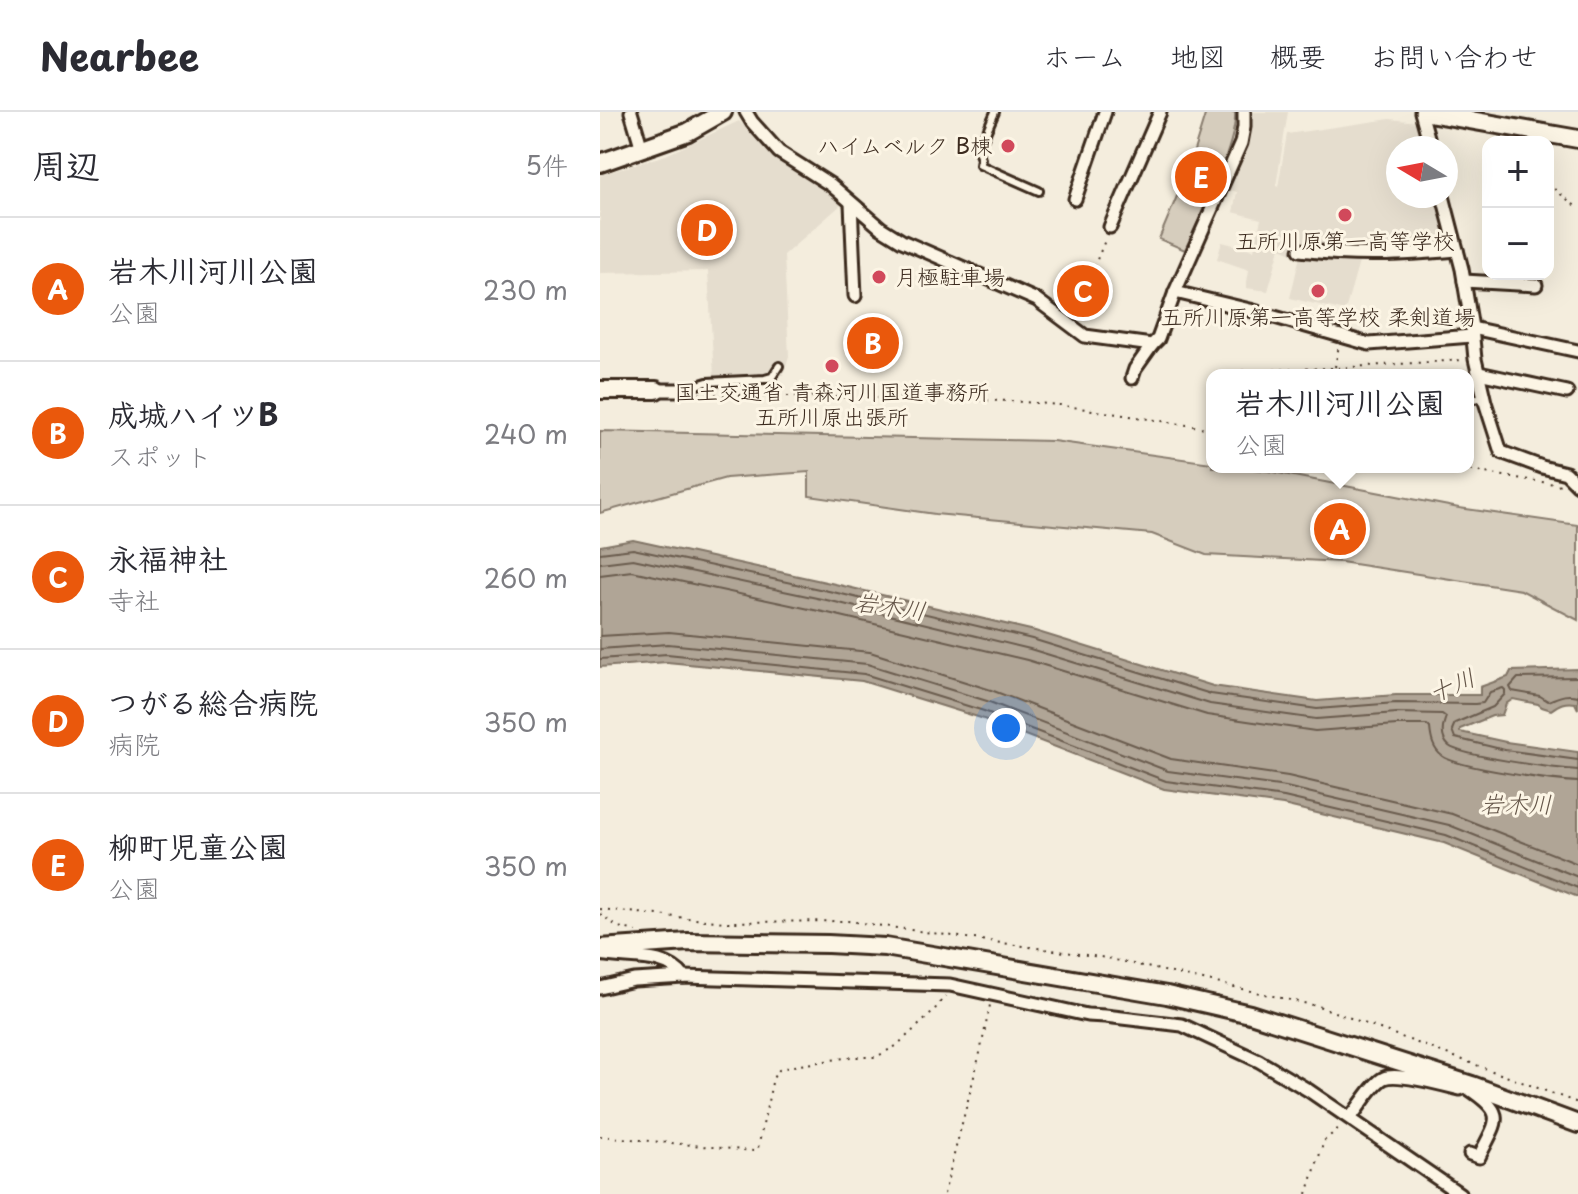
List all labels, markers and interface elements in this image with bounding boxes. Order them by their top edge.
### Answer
text: Nearbee [40,27,199,84]
text: ホーム [1043,34,1126,77]
text: 地図 [1170,34,1226,77]
text: 概要 [1270,34,1326,77]
text: お問い合わせ [1370,34,1538,77]
place label: ハイムベルク B棟 [817,128,992,161]
north arrow [1386,136,1458,208]
map controls [1482,136,1554,280]
button: + [1482,136,1554,208]
marker: ハイムベルク B棟 [999,137,1017,155]
text: 周辺 [32,138,100,190]
text: 5件 [525,145,568,184]
pin: E [1175,147,1227,207]
pin: D [681,200,733,260]
marker: 五所川原第一高等学校 [1336,206,1354,224]
button: − [1482,208,1554,280]
place label: 五所川原第一高等学校 [1235,223,1455,256]
text: 岩木川河川公園 [108,247,318,292]
place label: 月極駐車場 [895,259,1005,292]
pin: C [1057,261,1109,321]
marker: 月極駐車場 [870,268,888,286]
text: A [48,270,68,309]
text: 230 m [483,270,568,309]
marker: 五所川原第一高等学校 柔剣道場 [1309,282,1327,300]
text: 公園 [108,292,160,331]
place label: 五所川原第一高等学校 柔剣道場 [1160,299,1476,332]
pin: B [847,313,899,373]
marker: 国土交通省 青森河川国道事務所 五所川原出張所 [823,357,841,375]
popup [1206,369,1474,473]
place label: 国土交通省 青森河川国道事務所 五所川原出張所 [674,374,990,432]
text: 岩木川河川公園 [1235,379,1445,424]
text: 成城ハイツB [108,391,279,436]
text: B [49,414,67,453]
text: 240 m [484,414,568,453]
text: 公園 [1235,424,1287,463]
text: スポット [108,436,212,475]
pin: A [1314,499,1366,559]
text: 永福神社 [108,535,228,580]
text: C [48,558,68,597]
text: 260 m [484,558,568,597]
text: 寺社 [108,580,160,619]
water label: 岩木川 [852,582,928,628]
water label: 十川 [1422,658,1480,710]
text: つがる総合病院 [108,679,318,724]
text: D [48,702,68,741]
text: 350 m [484,702,568,741]
your location [986,708,1026,748]
text: 病院 [108,724,160,763]
water label: 岩木川 [1480,785,1552,821]
text: 柳町児童公園 [108,823,288,868]
text: E [50,846,66,885]
text: 350 m [484,846,568,885]
text: 公園 [108,868,160,907]

